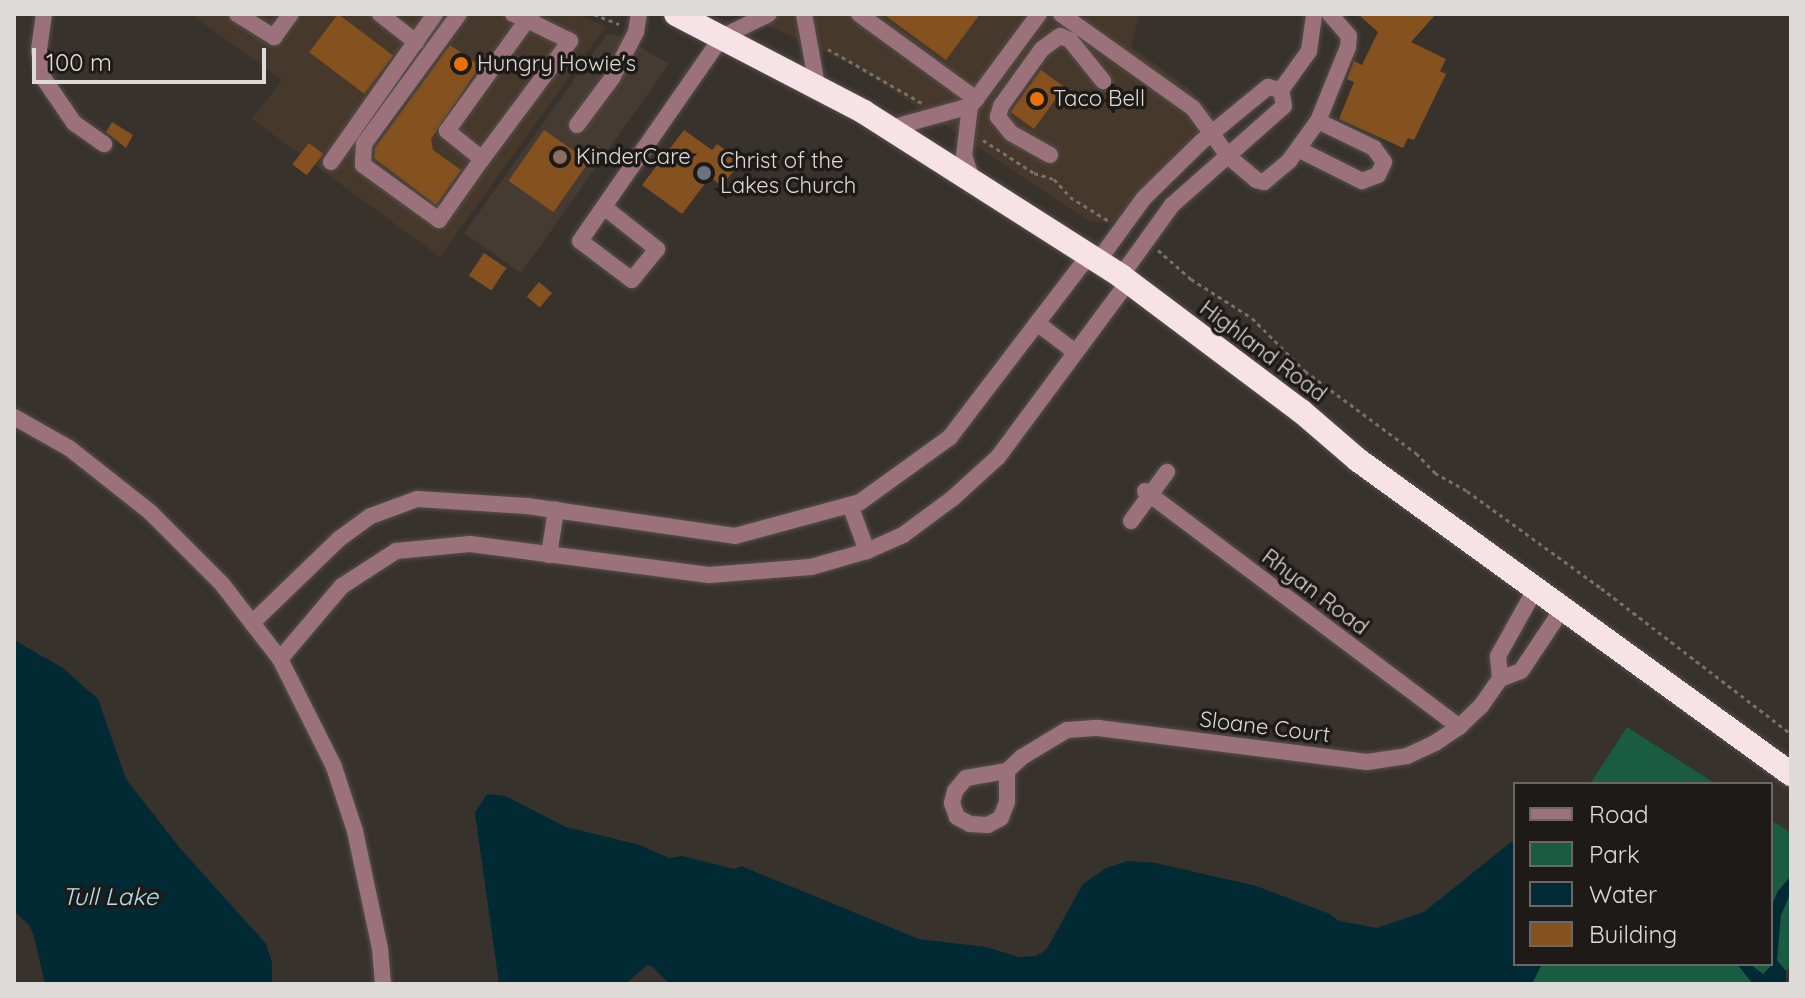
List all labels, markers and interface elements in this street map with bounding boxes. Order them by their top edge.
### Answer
scale bar [36,32,270,82]
text: 100 m [46,47,112,77]
place label: Hungry Howie's [477,51,636,77]
marker: Hungry Howie's [452,55,470,73]
place label: Taco Bell [1053,86,1145,112]
marker: Taco Bell [1028,90,1046,108]
place label: KinderCare [576,144,691,170]
place label: Christ of the Lakes Church [720,147,856,198]
marker: KinderCare [551,148,569,166]
marker: Christ of the Lakes Church [695,164,713,182]
street label: Highland Road [1194,295,1332,407]
street label: Rhyan Road [1257,543,1373,641]
street label: Sloane Court [1198,706,1332,748]
legend [1513,782,1773,966]
text: Road [1589,799,1649,829]
text: Park [1589,839,1640,869]
text: Water [1589,879,1657,909]
water label: Tull Lake [62,883,158,911]
text: Building [1589,919,1677,949]

